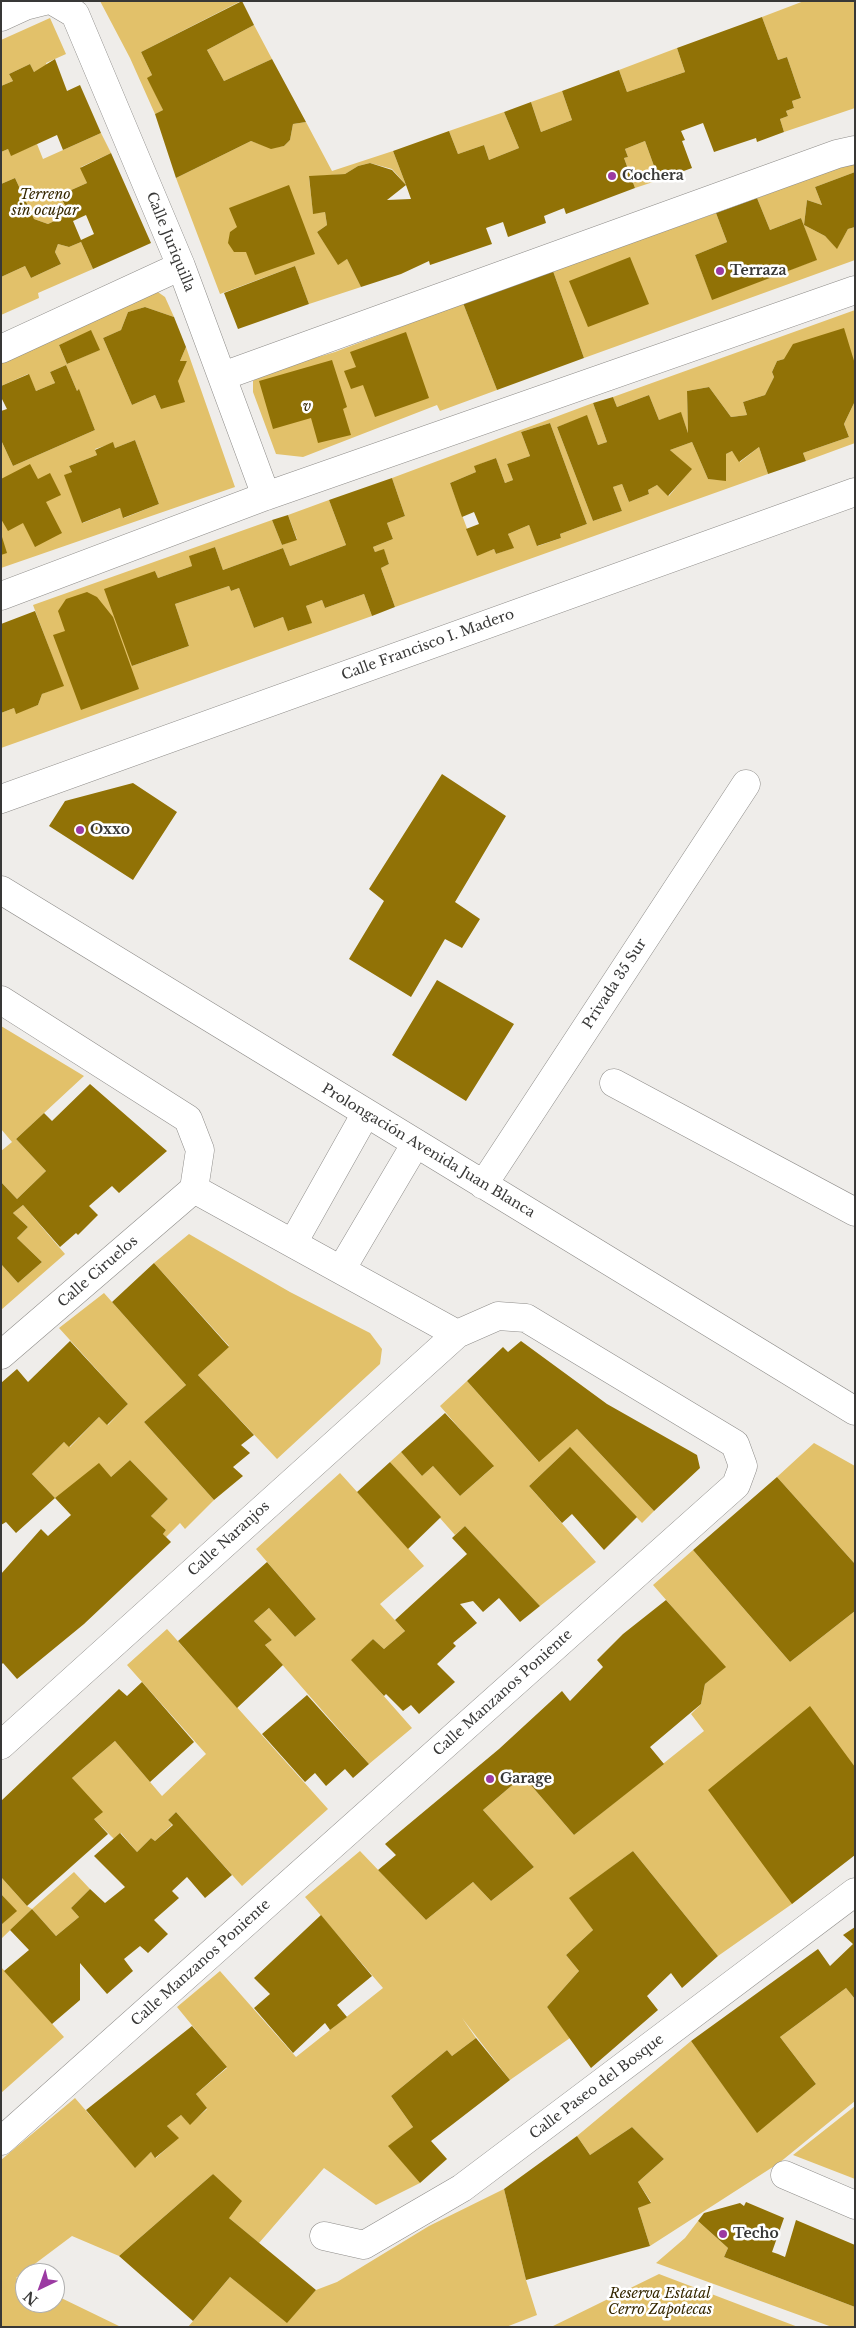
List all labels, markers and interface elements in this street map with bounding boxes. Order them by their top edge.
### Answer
place label: Cochera [622,168,684,184]
marker: Cochera [606,170,618,182]
park label: Terreno sin ocupar [12,187,78,220]
street label: Calle Juriquilla [142,190,198,294]
place label: Terraza [730,263,787,279]
marker: Terraza [714,265,726,277]
park label: v [303,399,311,415]
street label: Calle Francisco I. Madero [339,606,517,684]
place label: Oxxo [90,822,130,838]
marker: Oxxo [74,824,86,836]
street label: Privada 35 Sur [580,936,650,1032]
street label: Prolongación Avenida Juan Blanca [318,1081,538,1221]
street label: Calle Ciruelos [55,1233,141,1311]
street label: Calle Naranjos [185,1498,273,1580]
street label: Calle Manzanos Poniente [430,1626,576,1760]
place label: Garage [500,1771,552,1787]
marker: Garage [484,1773,496,1785]
street label: Calle Manzanos Poniente [128,1896,274,2030]
street label: Calle Paseo del Bosque [527,2031,667,2143]
place label: Techo [733,2226,779,2242]
marker: Techo [717,2228,729,2240]
north arrow [15,2263,65,2313]
park label: Reserva Estatal Cerro Zapotecas [608,2286,712,2318]
text: N [20,2287,42,2310]

